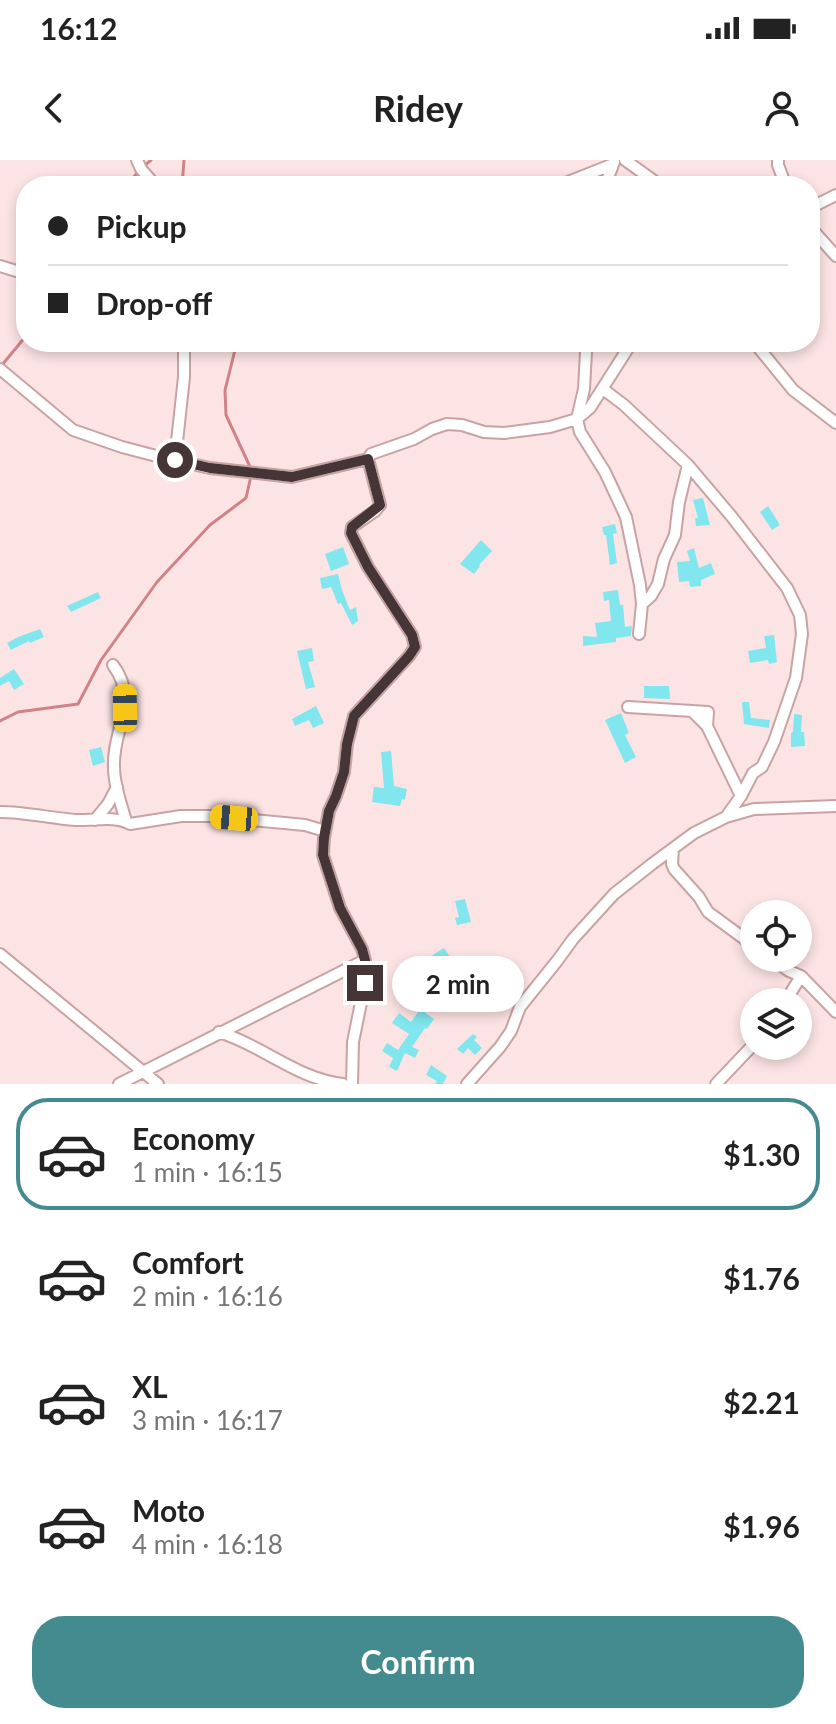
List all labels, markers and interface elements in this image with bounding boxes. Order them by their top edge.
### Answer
text: 16:12 [40,10,117,46]
icon: back [32,86,76,130]
text: Ridey [373,86,463,130]
icon: person [760,86,804,130]
text: Pickup [96,208,187,244]
text: Drop-off [96,285,212,321]
route start [157,442,193,478]
car [113,684,137,732]
car [209,804,259,832]
map controls [740,900,812,1060]
button: locate [740,900,812,972]
callout: 2 min [393,955,525,1011]
route end [347,965,383,1001]
text: 2 min [426,968,490,1000]
button: layers [740,988,812,1060]
icon: car [36,1118,108,1190]
text: Economy [132,1120,255,1156]
text: $1.30 [723,1136,800,1172]
text: 1 min · 16:15 [132,1156,283,1188]
icon: car [36,1242,108,1314]
text: Comfort [132,1244,244,1280]
text: $1.76 [723,1260,800,1296]
text: 2 min · 16:16 [132,1280,283,1312]
icon: car [36,1366,108,1438]
text: XL [132,1368,168,1404]
text: $2.21 [723,1384,800,1420]
text: 3 min · 16:17 [132,1404,283,1436]
icon: car [36,1490,108,1562]
text: Moto [132,1492,205,1528]
text: $1.96 [723,1508,800,1544]
text: 4 min · 16:18 [132,1528,283,1560]
button: Confirm [32,1616,804,1708]

